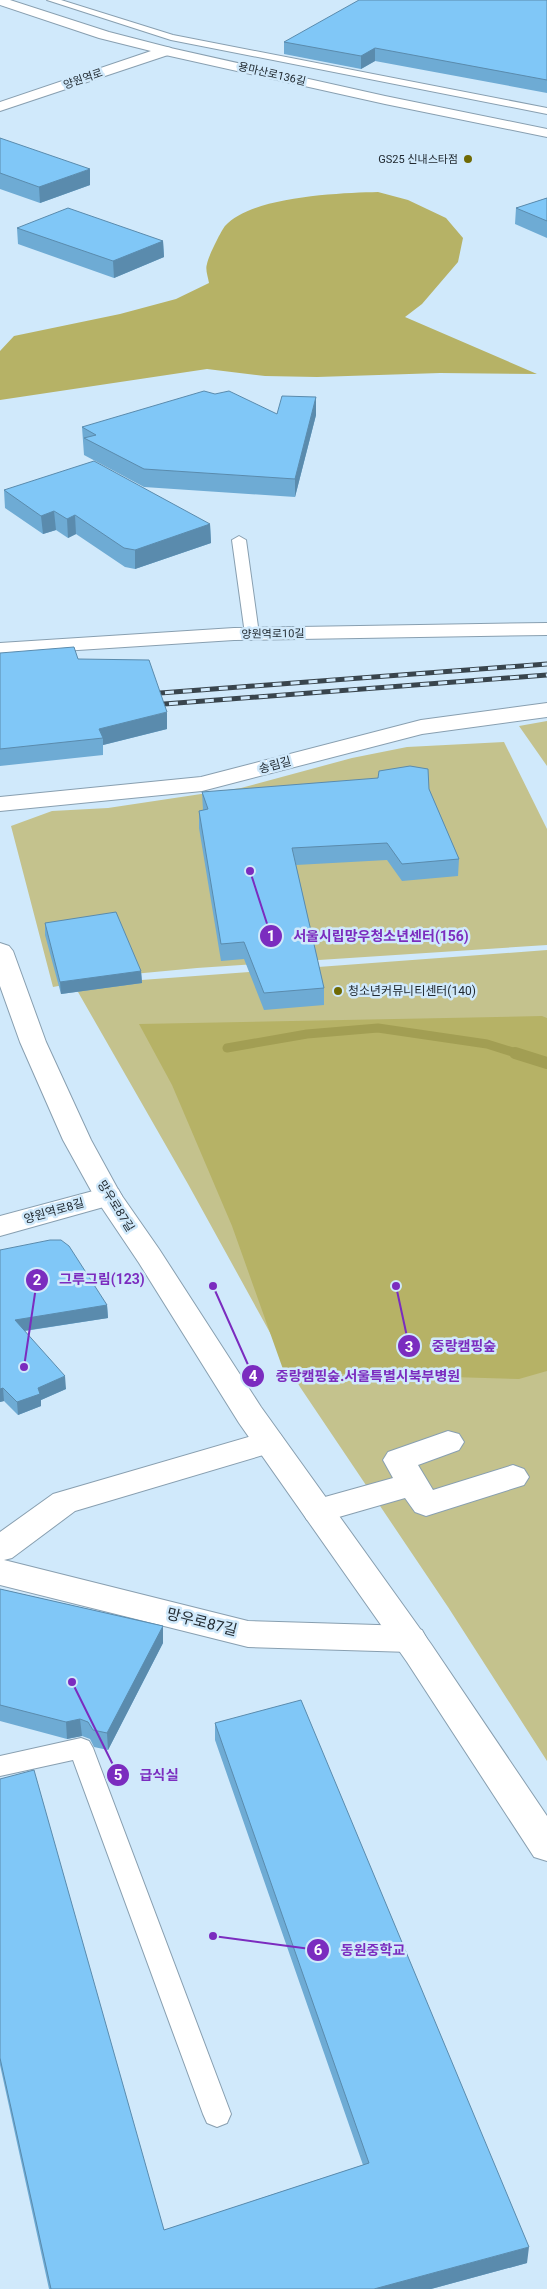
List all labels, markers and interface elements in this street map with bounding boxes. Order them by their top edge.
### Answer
street label: 용마산로136길 [237,60,307,88]
street label: 양원역로 [62,66,104,92]
place label: GS25 신내스타점 [378,153,458,166]
marker: GS25 신내스타점 [462,153,474,165]
street label: 양원역로10길 [241,627,305,641]
street label: 송림길 [257,754,293,776]
callout: 서울시립망우청소년센터(156) [258,921,479,950]
text: 1 [267,927,275,945]
text: 서울시립망우청소년센터(156) [293,928,469,945]
place label: 청소년커뮤니티센터(140) [348,984,476,998]
marker: 청소년커뮤니티센터(140) [332,985,344,997]
street label: 망우로87길 [95,1178,137,1234]
street label: 양원역로8길 [22,1196,86,1226]
callout: 그루그림(123) [24,1265,155,1294]
text: 2 [33,1271,42,1289]
text: 그루그림(123) [59,1271,145,1288]
callout: 중랑캠핑숲 [397,1332,506,1361]
text: 3 [405,1338,413,1356]
text: 중랑캠핑숲 [432,1338,496,1354]
callout: 중랑캠핑숲.서울특별시북부병원 [241,1362,470,1391]
text: 4 [249,1367,258,1385]
text: 중랑캠핑숲.서울특별시북부병원 [276,1368,460,1384]
street label: 망우로87길 [165,1605,239,1639]
callout: 급식실 [105,1760,189,1789]
text: 5 [114,1766,122,1784]
text: 급식실 [140,1767,178,1783]
callout: 동원중학교 [306,1935,415,1964]
text: 6 [314,1941,323,1959]
text: 동원중학교 [341,1942,405,1958]

